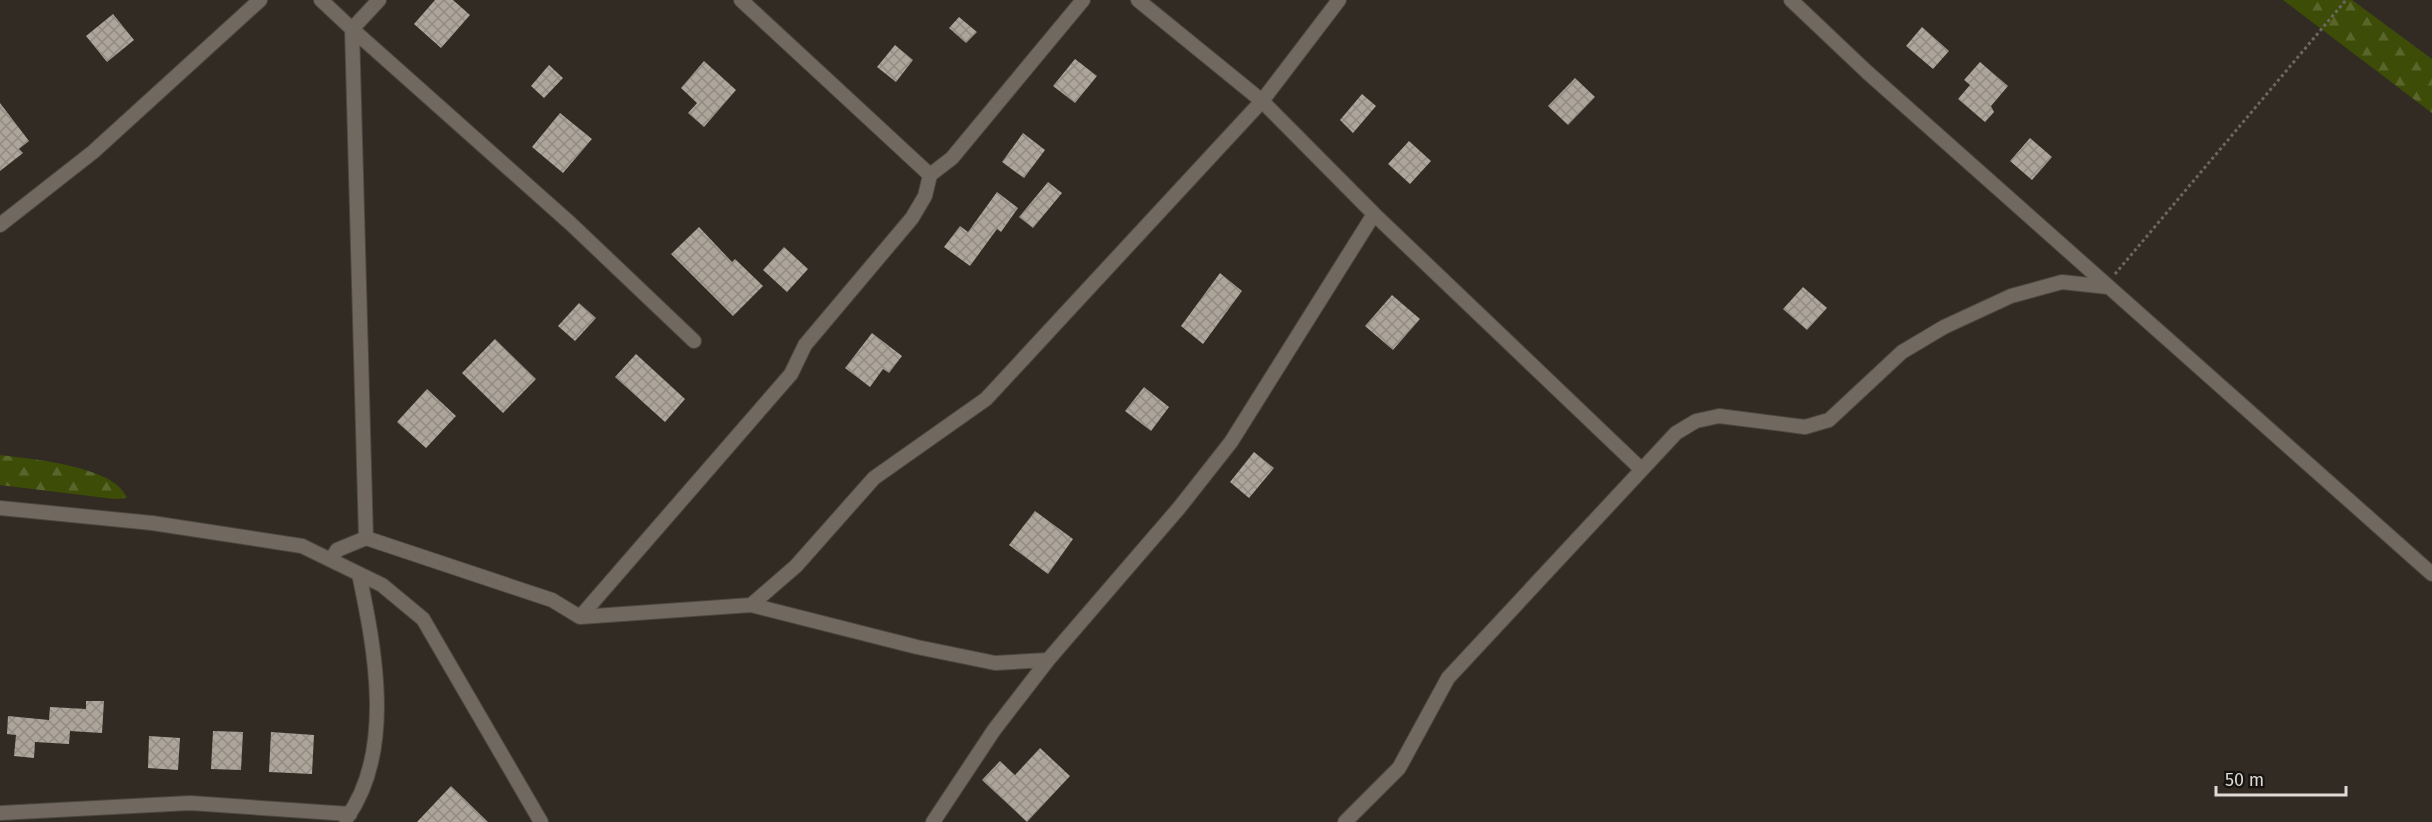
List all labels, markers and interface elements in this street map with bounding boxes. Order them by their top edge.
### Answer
scale bar [2216,759,2346,797]
text: 50 m [2225,769,2264,791]

